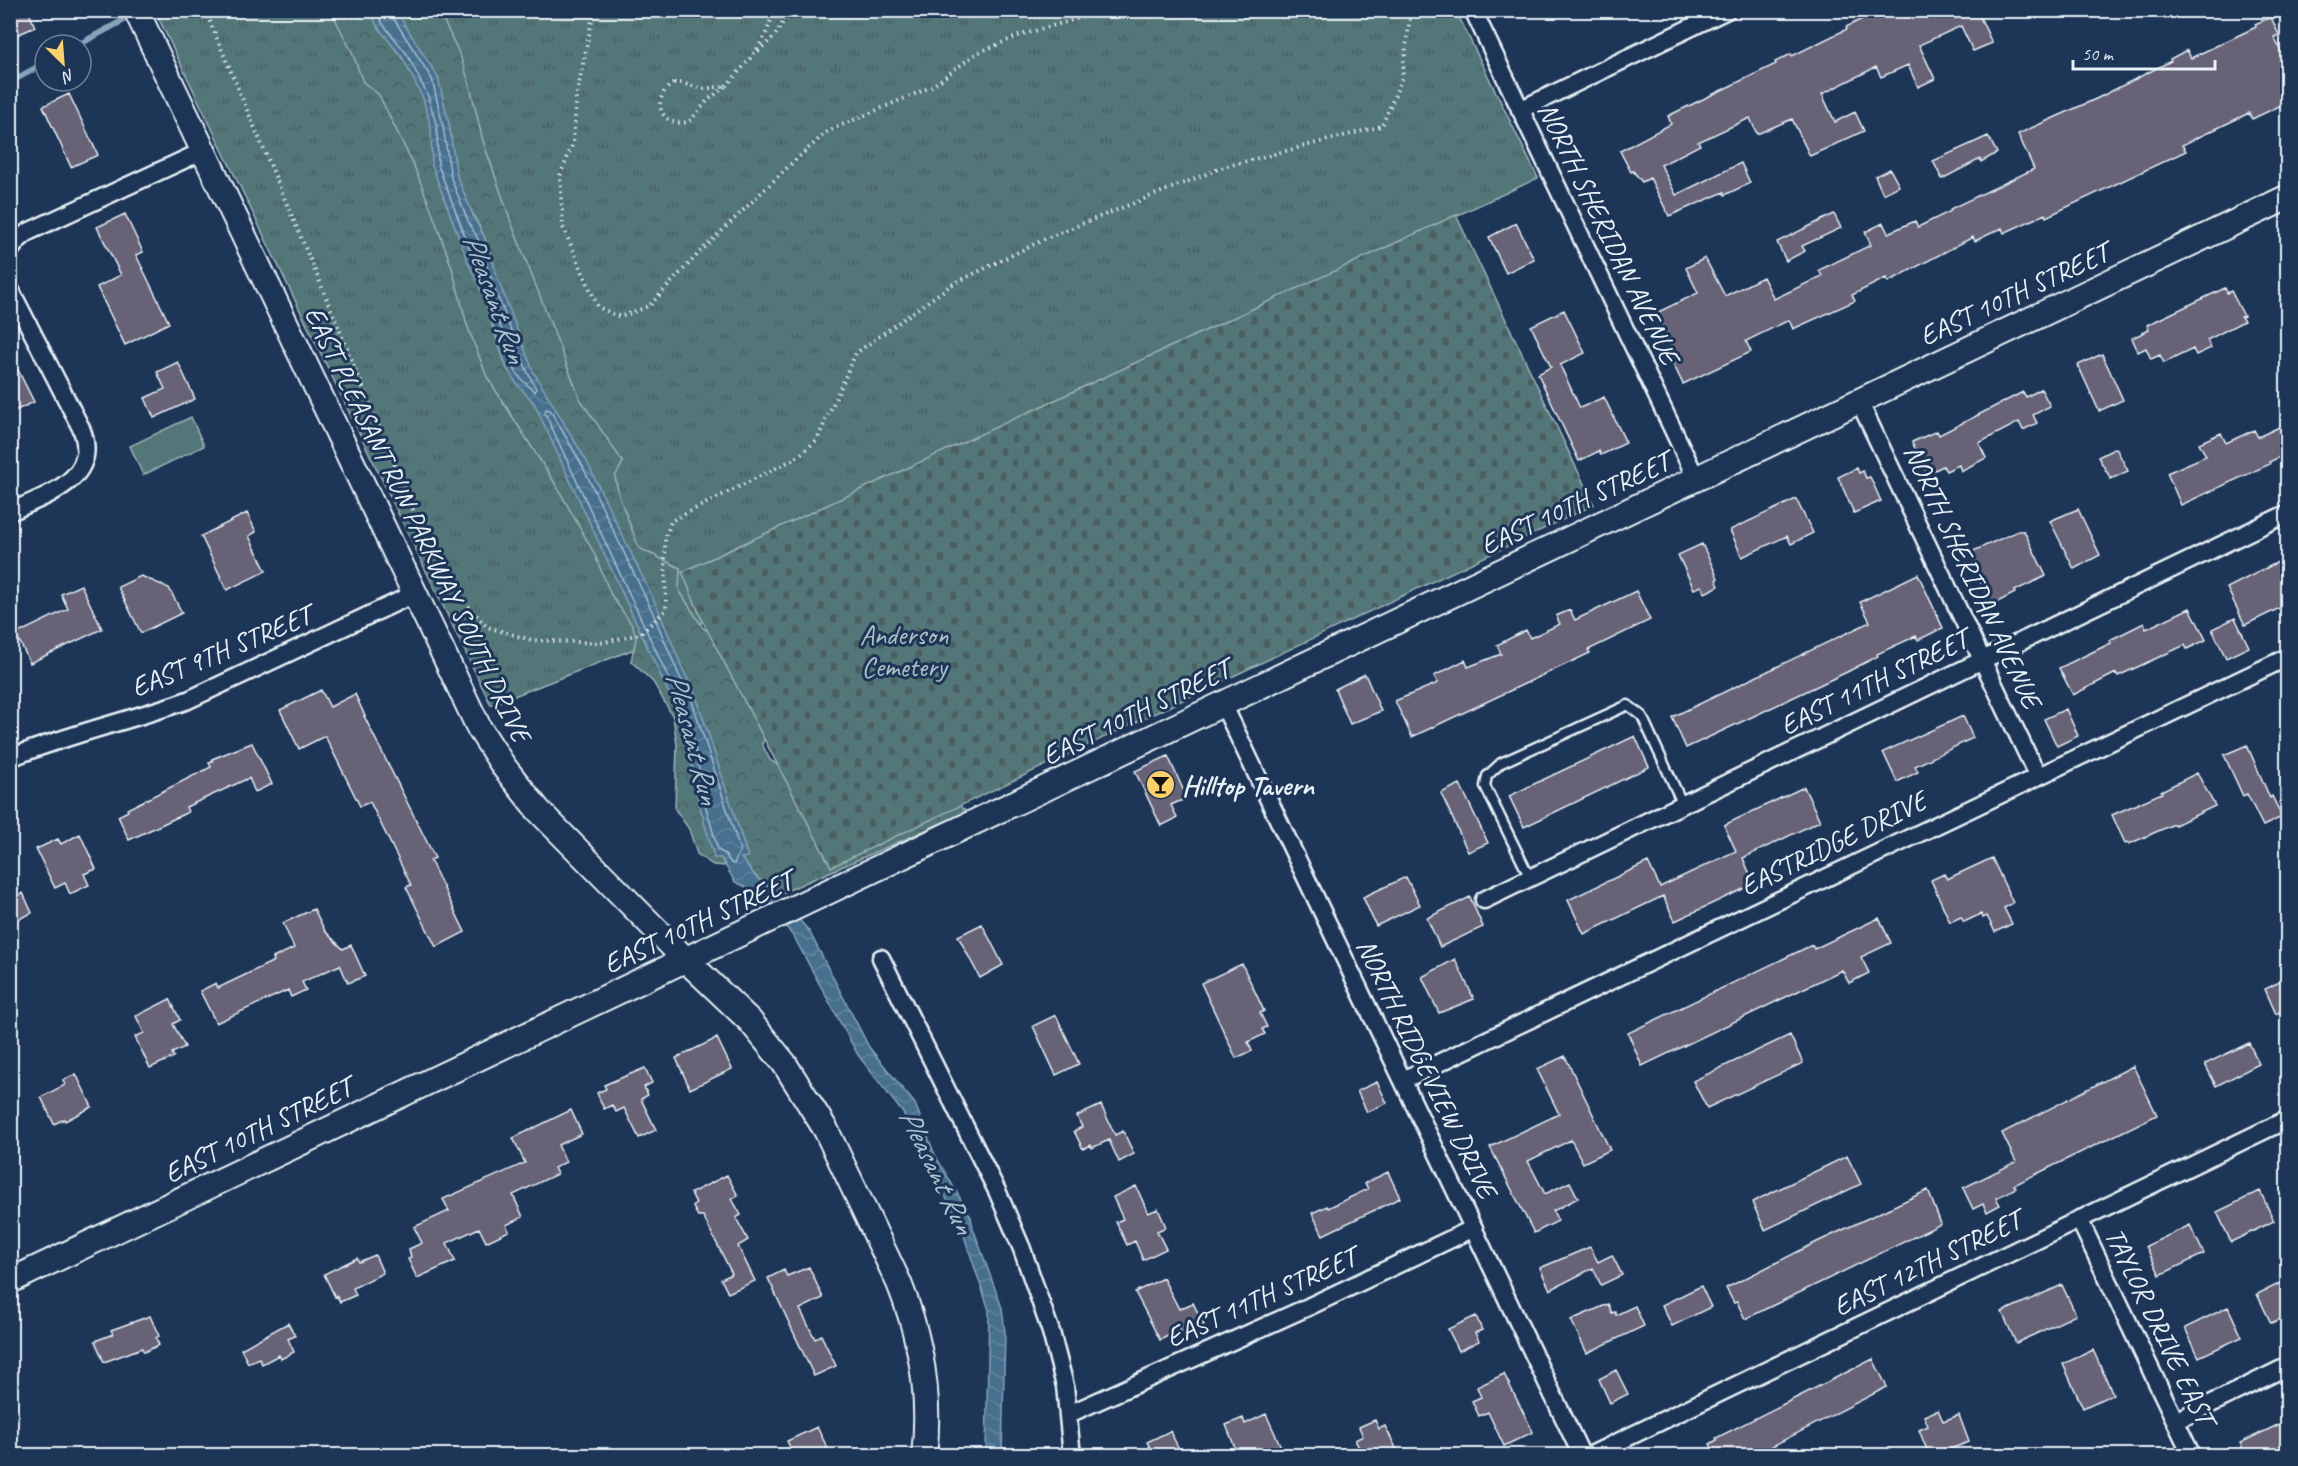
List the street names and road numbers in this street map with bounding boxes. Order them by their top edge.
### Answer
street label: NORTH SHERIDAN AVENUE [1530,96,1689,372]
street label: EAST 10TH STREET [1914,232,2121,353]
street label: EAST PLEASANT RUN PARKWAY SOUTH DRIVE [297,300,541,751]
street label: NORTH SHERIDAN AVENUE [1897,439,2051,716]
street label: EAST 10TH STREET [1475,441,1682,562]
street label: EAST 9TH STREET [126,594,323,705]
street label: EAST 11TH STREET [1774,618,1980,743]
street label: EAST 10TH STREET [1036,648,1242,773]
street label: EASTRIDGE DRIVE [1734,781,1935,903]
street label: EAST 10TH STREET [598,860,805,981]
street label: NORTH RIDGEVIEW DRIVE [1349,933,1506,1206]
street label: EAST 10TH STREET [158,1066,364,1191]
street label: EAST 12TH STREET [1827,1199,2033,1324]
street label: TAYLOR DRIVE EAST [2097,1222,2226,1437]
street label: EAST 11TH STREET [1160,1236,1368,1355]

